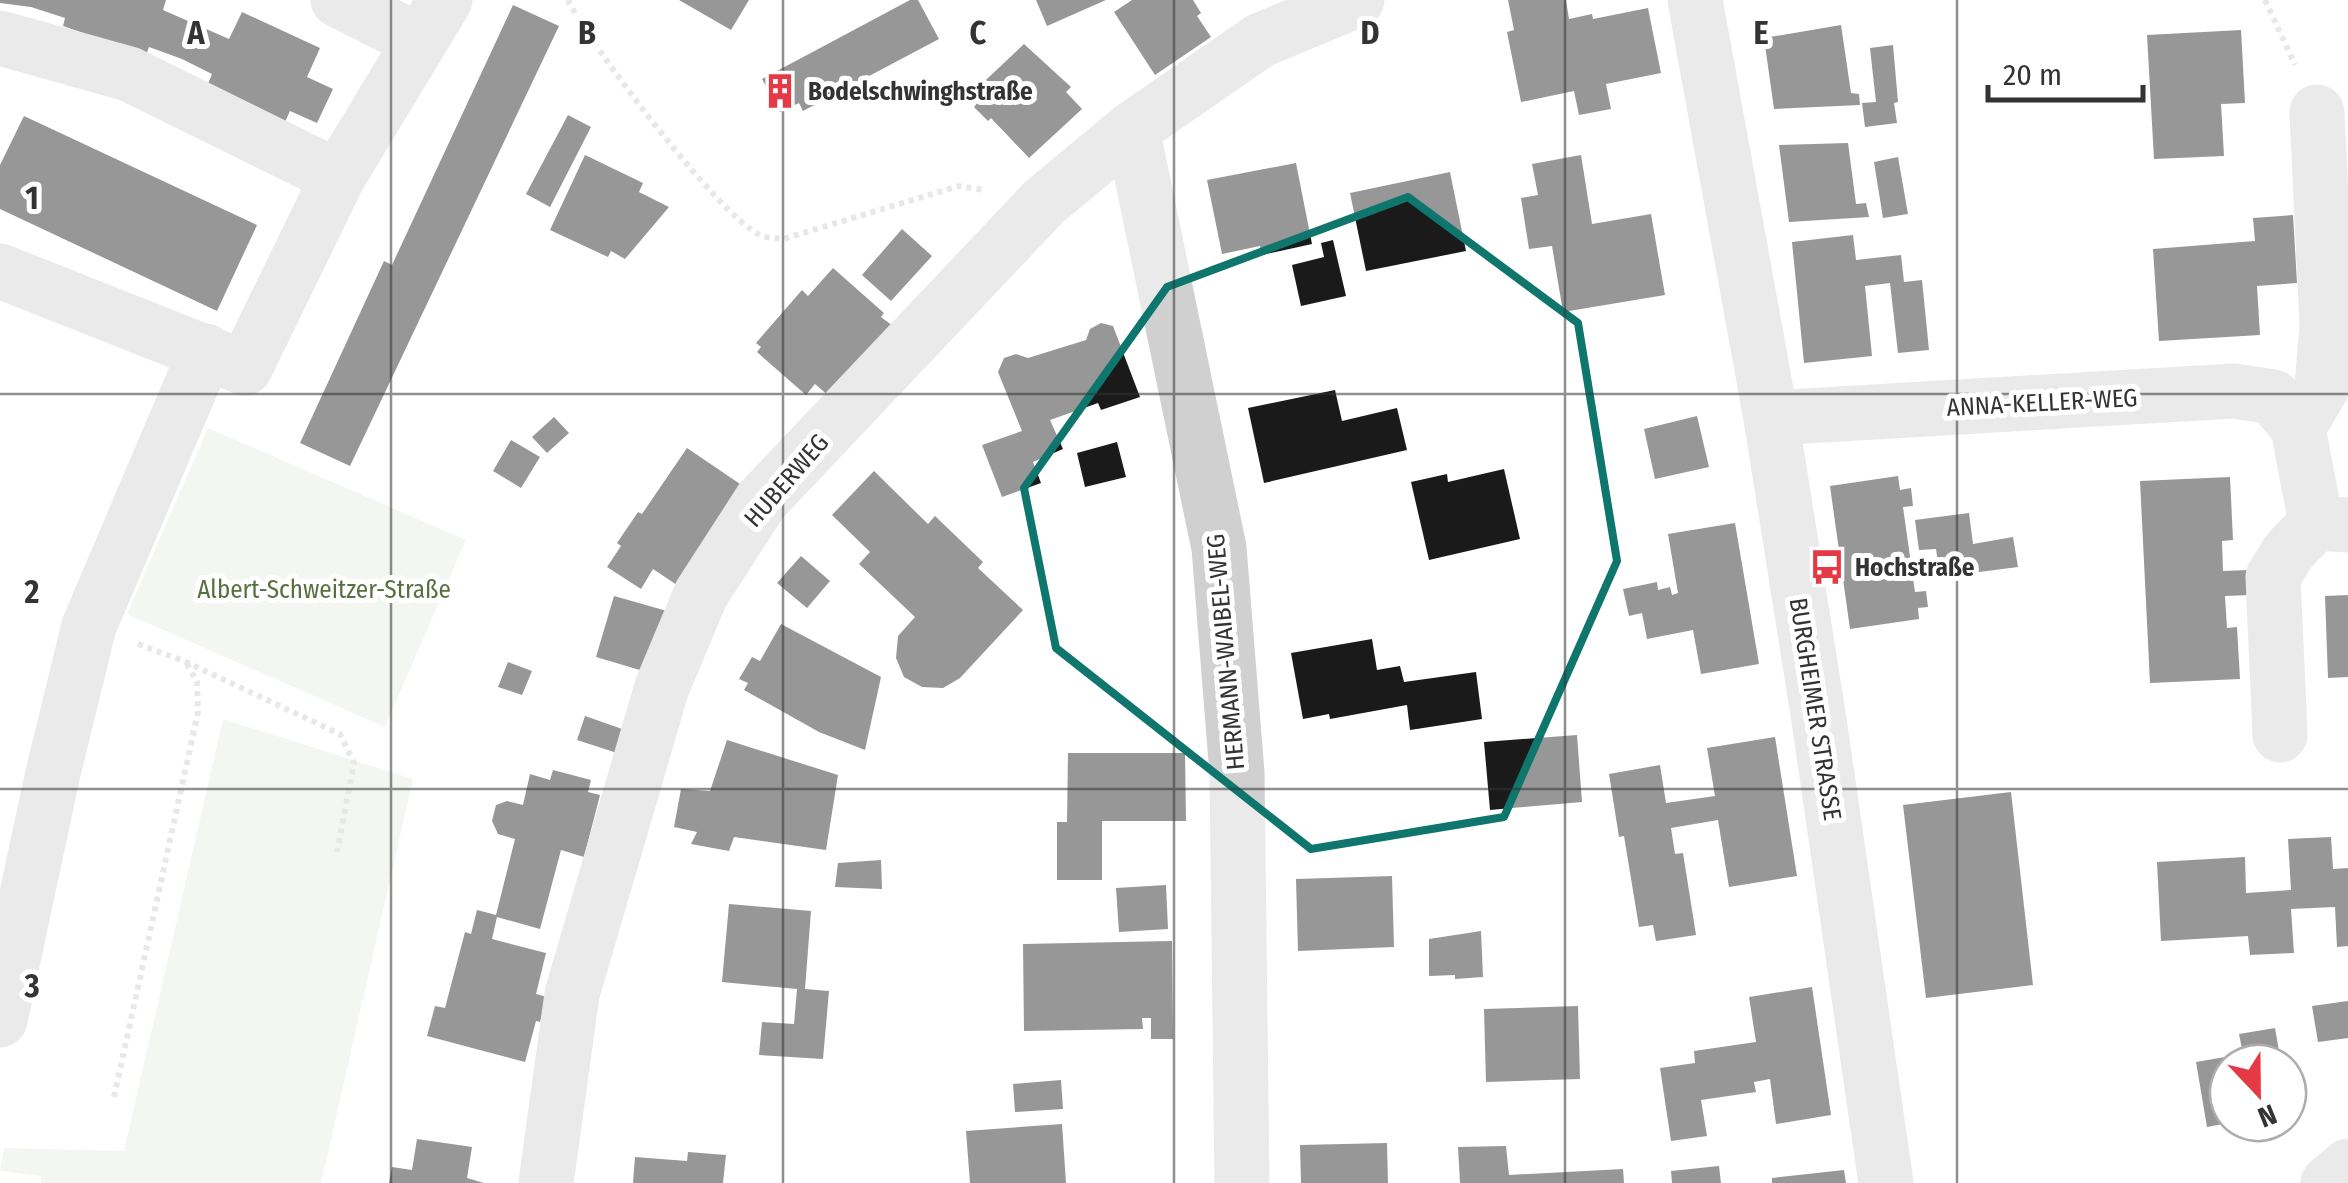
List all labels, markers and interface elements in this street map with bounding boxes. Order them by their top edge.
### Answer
text: A [186,14,205,52]
text: B [578,14,596,52]
text: C [970,14,987,52]
text: D [1360,14,1380,52]
text: E [1753,14,1769,52]
scale bar [1988,40,2143,102]
text: 20 m [2003,57,2062,93]
building icon: Bodelschwinghstraße [761,72,799,110]
place label: Bodelschwinghstraße [808,77,1033,107]
text: 1 [25,179,39,217]
street label: ANNA-KELLER-WEG [1946,383,2138,423]
street label: HUBERWEG [738,428,835,533]
street label: HERMANN-WAIBEL-WEG [1201,533,1251,771]
bus stop icon: Hochstraße [1808,548,1846,586]
place label: Hochstraße [1855,553,1975,583]
text: 2 [24,573,40,611]
park label: Albert-Schweitzer-Straße [197,575,451,605]
street label: BURGHEIMER STRASSE [1783,596,1847,823]
text: 3 [23,967,40,1005]
north arrow [2208,1043,2308,1143]
text: N [2253,1097,2281,1134]

